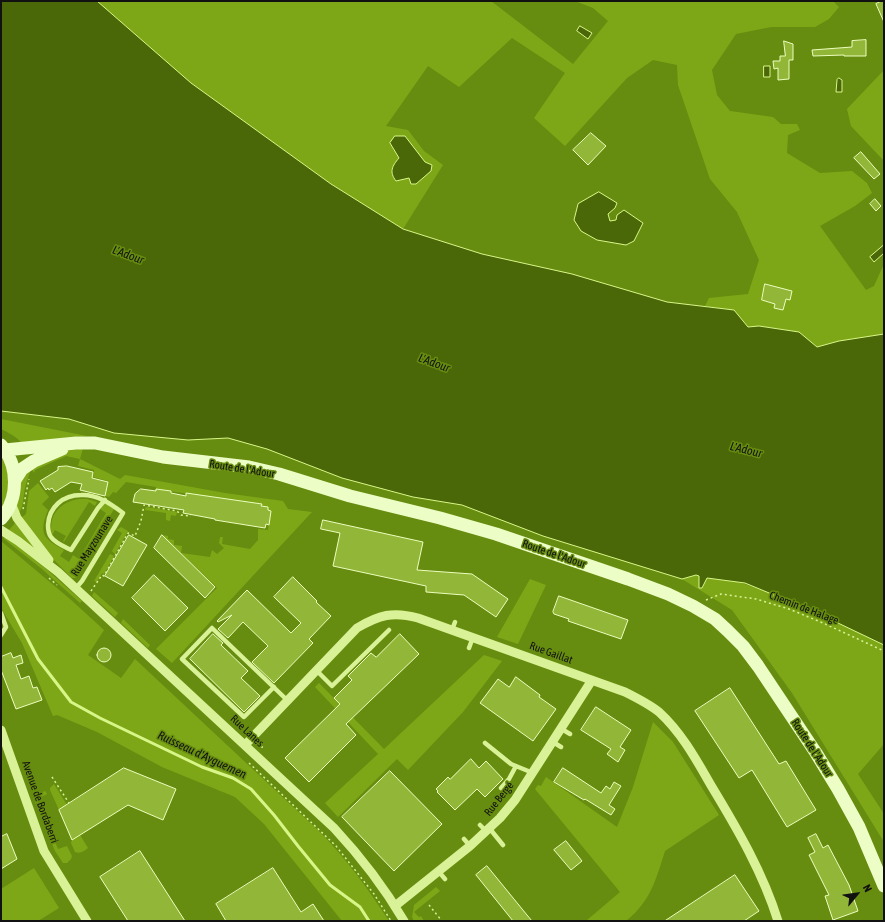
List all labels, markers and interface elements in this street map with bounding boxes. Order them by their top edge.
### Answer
water label: L'Adour [110,243,146,267]
water label: L'Adour [416,351,452,375]
water label: L'Adour [728,439,764,461]
street label: Route de l'Adour [208,457,276,481]
street label: Rue Mayzounave [68,513,116,579]
street label: Route de l'Adour [521,537,587,571]
street label: Chemin de Halage [767,589,841,627]
street label: Rue Gaillat [528,639,574,667]
street label: Rue Lanes [228,712,266,750]
street label: Route de l'Adour [788,717,836,779]
water label: Ruisseau d'Ayguemen [155,728,249,782]
street label: Avenue de Bordaberri [19,759,61,845]
street label: Rue Bergé [482,779,516,819]
north arrow [837,874,877,914]
text: N [861,882,874,894]

